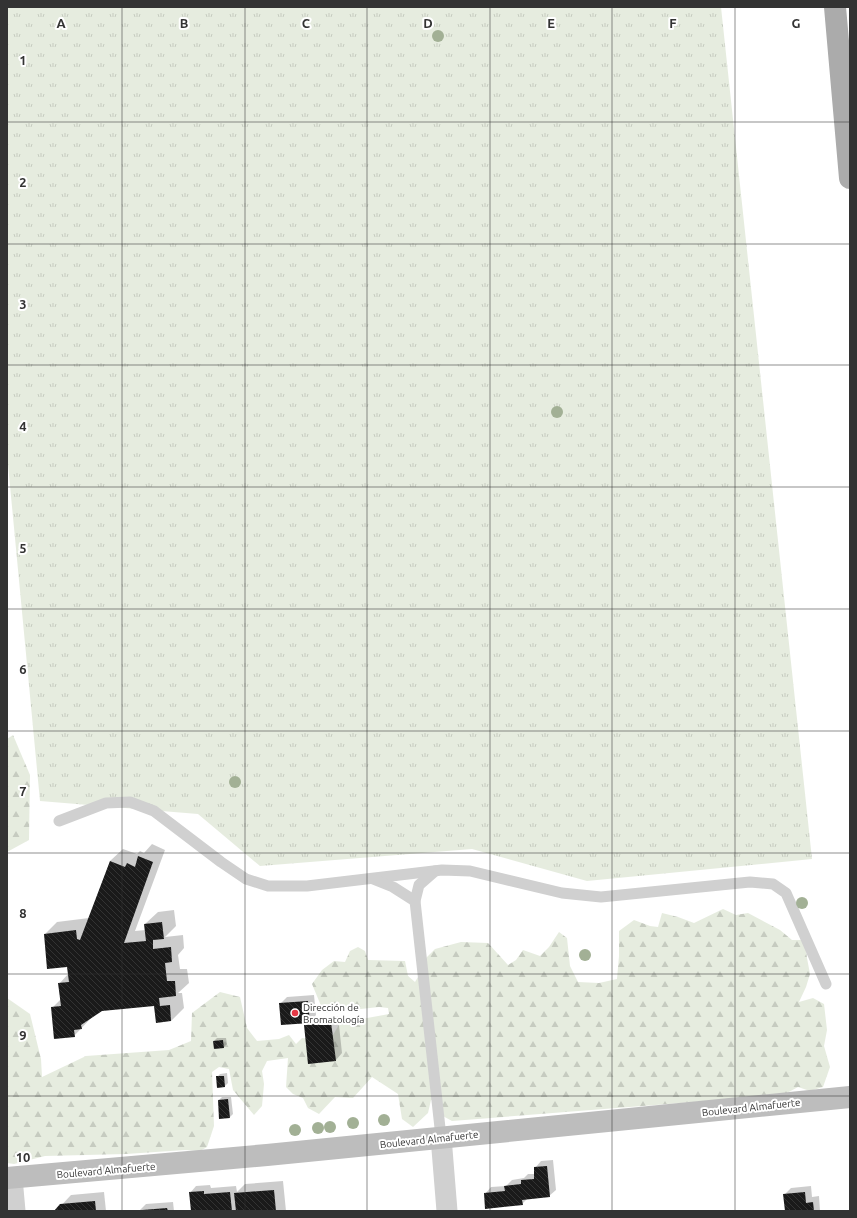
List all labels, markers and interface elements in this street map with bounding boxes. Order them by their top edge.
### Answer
text: A [56,16,66,30]
text: B [180,16,189,30]
text: C [302,16,311,30]
text: D [423,16,433,30]
text: E [547,16,555,30]
text: F [669,16,677,30]
text: G [792,16,801,30]
text: 1 [19,53,27,67]
text: 2 [19,175,27,189]
text: 3 [19,297,27,311]
text: 4 [19,419,27,433]
text: 5 [19,541,27,555]
text: 6 [19,662,27,676]
text: 7 [19,784,27,798]
text: 8 [19,906,27,920]
place label: Dirección de Bromatología [303,1002,364,1025]
marker: Dirección de Bromatología [290,1008,300,1018]
text: 9 [19,1028,27,1042]
street label: Boulevard Almafuerte [701,1097,801,1118]
street label: Boulevard Almafuerte [379,1129,479,1150]
text: 10 [16,1150,30,1164]
street label: Boulevard Almafuerte [56,1161,156,1180]

